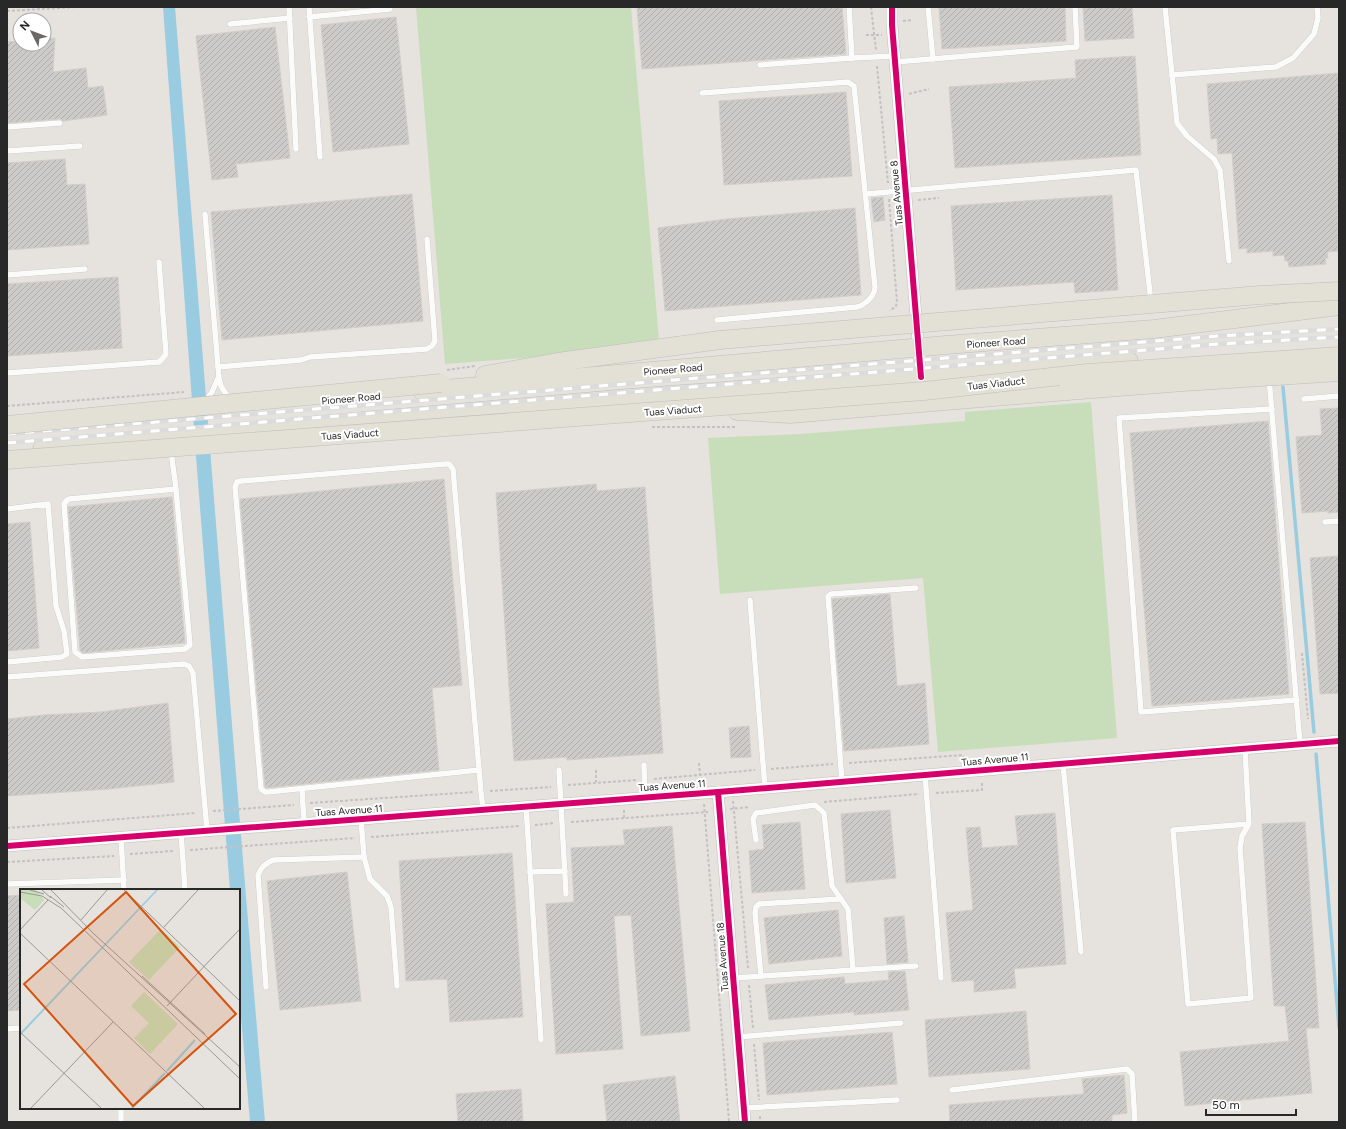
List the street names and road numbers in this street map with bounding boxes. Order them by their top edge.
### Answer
street label: Tuas Avenue 8 [887,160,906,226]
street label: Pioneer Road [966,334,1026,351]
street label: Pioneer Road [643,360,703,379]
street label: Tuas Viaduct [967,374,1026,393]
street label: Pioneer Road [321,389,381,408]
street label: Tuas Viaduct [644,402,703,419]
street label: Tuas Viaduct [321,426,380,443]
street label: Tuas Avenue 11 [961,750,1029,769]
street label: Tuas Avenue 11 [638,777,706,794]
street label: Tuas Avenue 11 [315,802,383,819]
street label: Tuas Avenue 18 [714,922,731,992]

